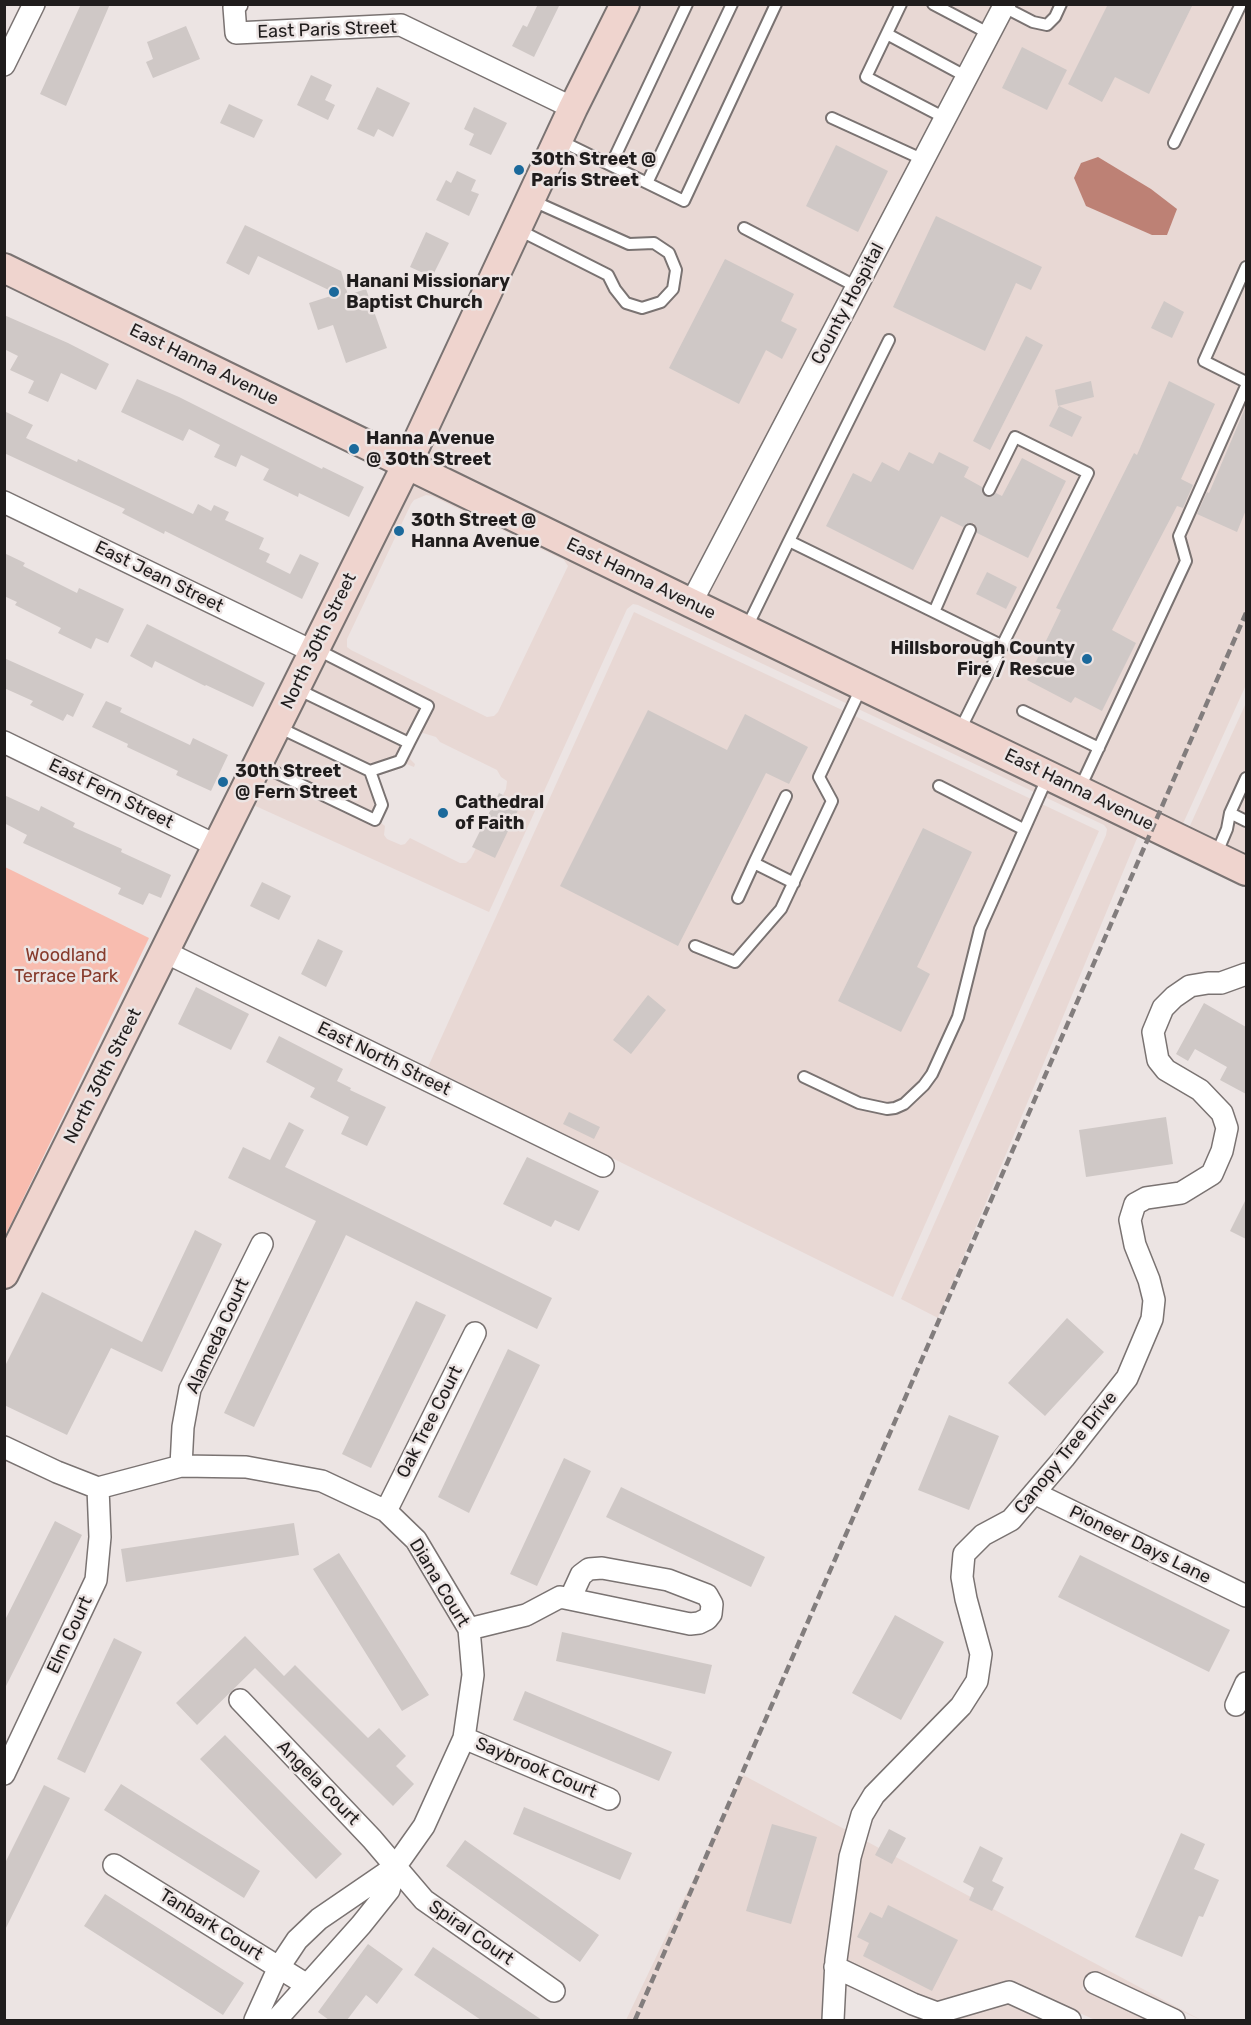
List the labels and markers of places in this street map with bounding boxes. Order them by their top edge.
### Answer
place label: 30th Street @ Paris Street [531,149,656,192]
marker: 30th Street @ Paris Street [512,163,526,177]
place label: Hanani Missionary Baptist Church [346,271,510,314]
marker: Hanani Missionary Baptist Church [327,285,341,299]
place label: Hanna Avenue @ 30th Street [366,428,495,470]
marker: Hanna Avenue @ 30th Street [347,442,361,456]
place label: 30th Street @ Hanna Avenue [411,510,540,552]
marker: 30th Street @ Hanna Avenue [392,524,406,538]
place label: Hillsborough County Fire / Rescue [890,638,1075,680]
marker: Hillsborough County Fire / Rescue [1080,652,1094,666]
place label: 30th Street @ Fern Street [235,761,357,804]
marker: 30th Street @ Fern Street [216,775,230,789]
place label: Cathedral of Faith [455,792,544,834]
marker: Cathedral of Faith [436,806,450,820]

